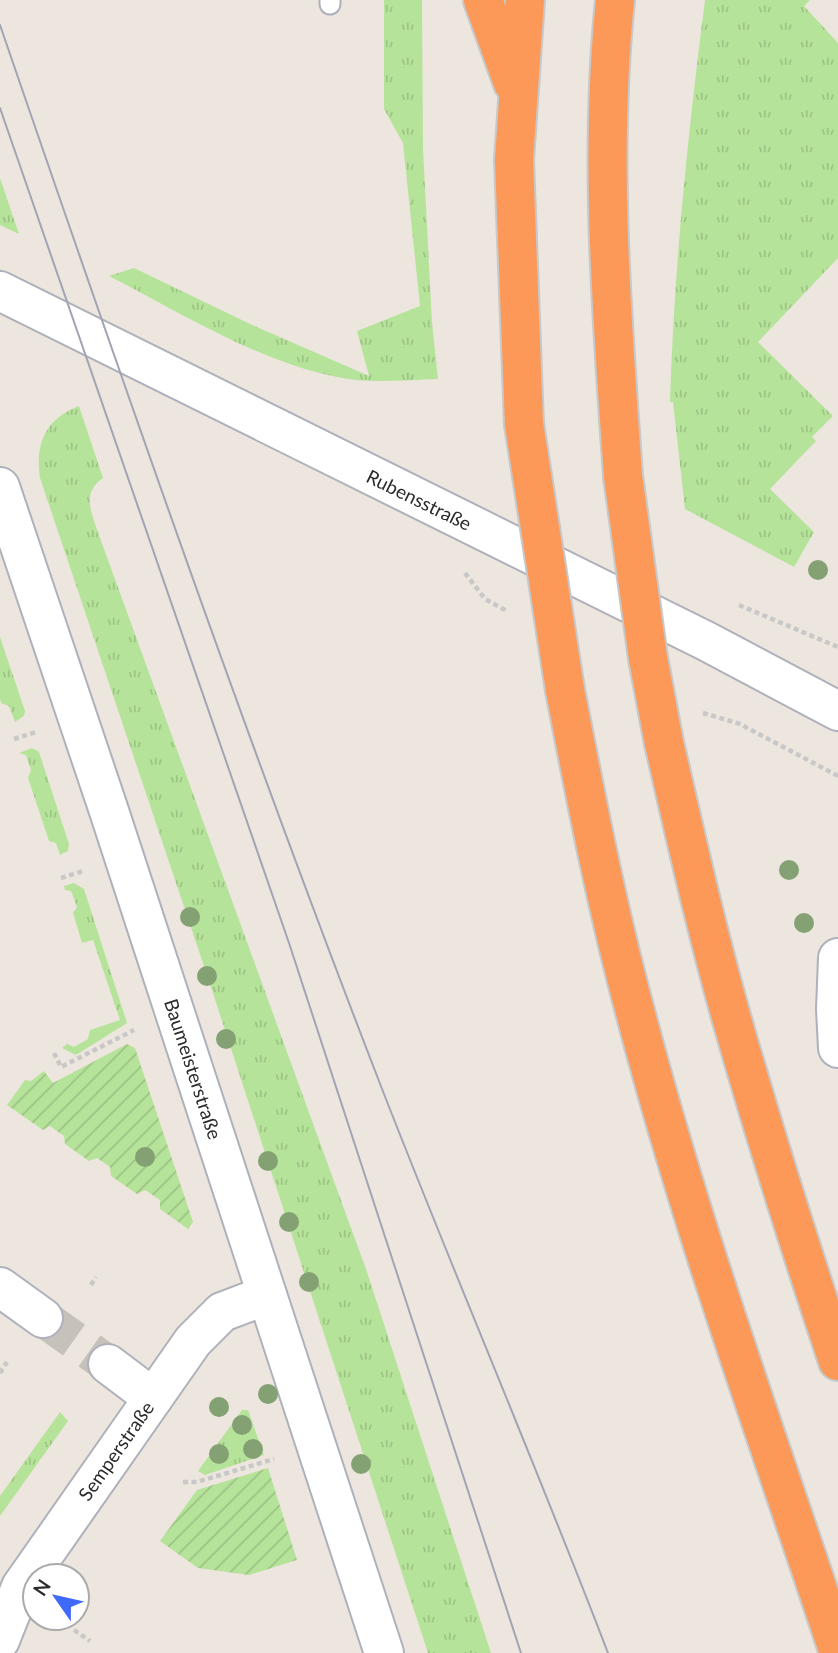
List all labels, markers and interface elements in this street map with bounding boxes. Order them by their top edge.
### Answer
street label: Rubensstraße [363,464,475,535]
street label: Baumeisterstraße [160,996,227,1142]
street label: Semperstraße [73,1397,158,1505]
north arrow [21,1562,91,1632]
text: N [28,1575,55,1600]

